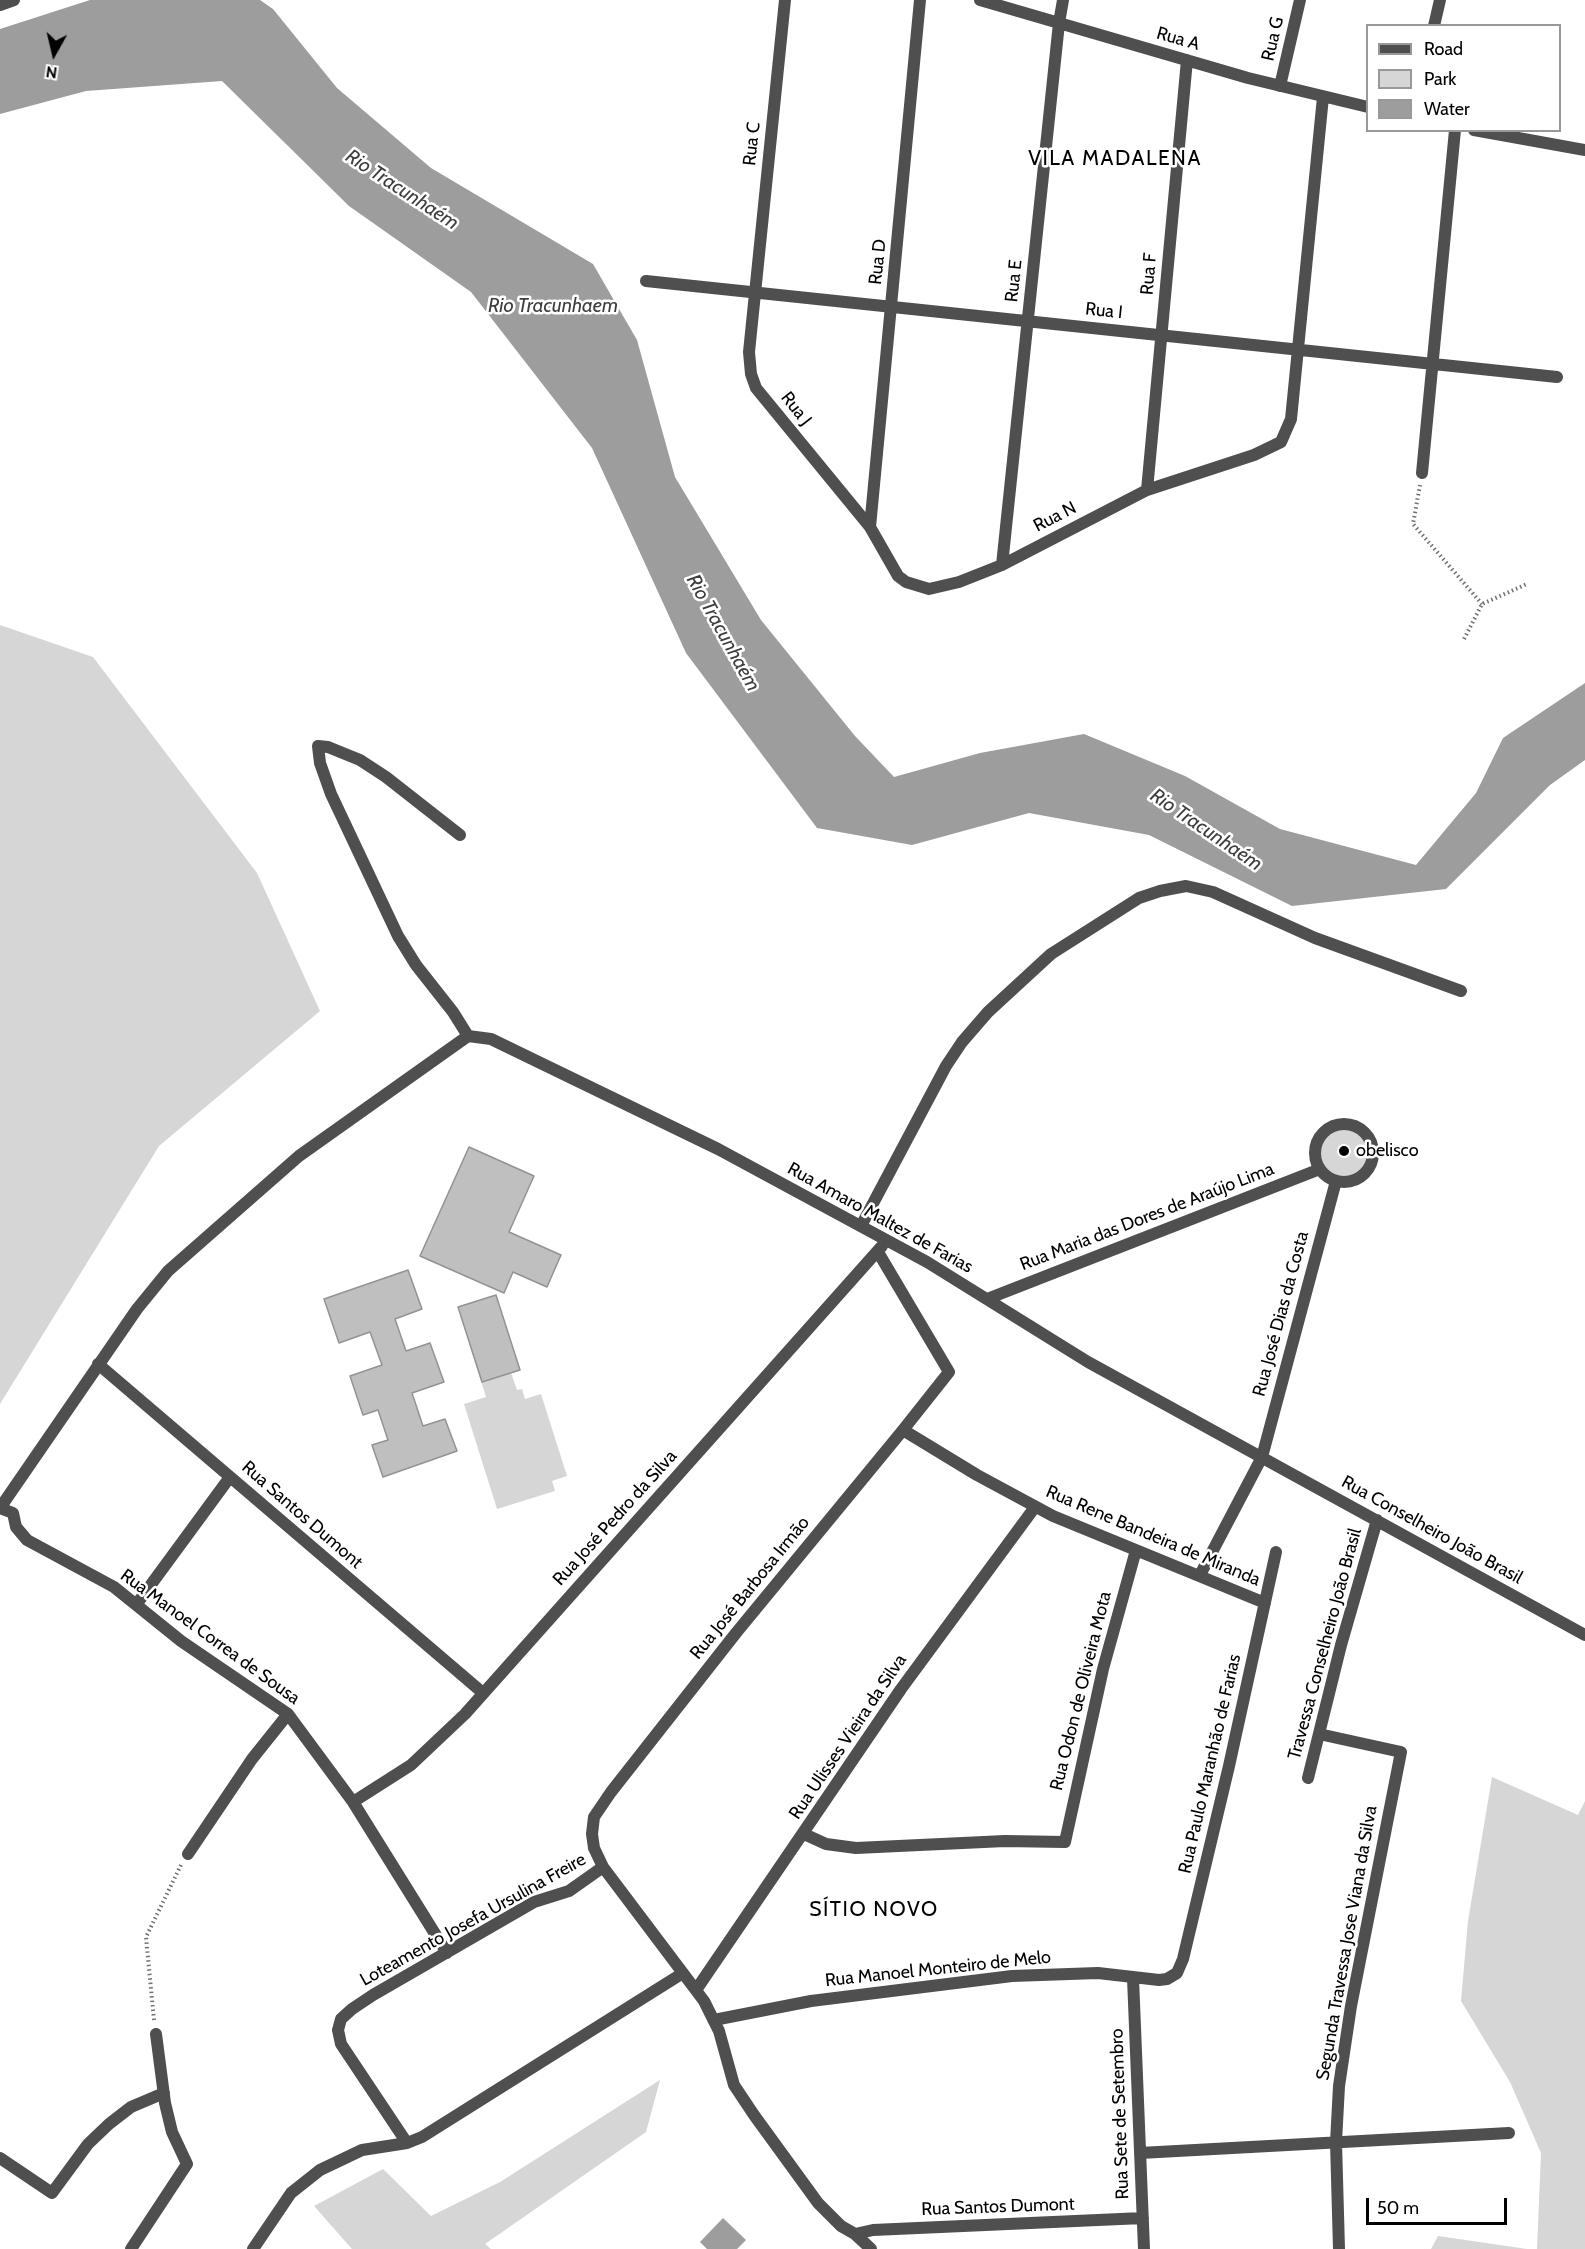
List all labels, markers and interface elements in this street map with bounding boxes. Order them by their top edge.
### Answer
street label: Rua G [1257,15,1289,63]
street label: Rua A [1154,23,1202,55]
north arrow [24,24,84,84]
legend [1366,24,1561,132]
text: Road [1424,38,1463,60]
text: N [45,62,58,83]
text: Park [1424,68,1456,90]
text: Water [1424,98,1470,120]
street label: Rua C [739,121,765,167]
water label: Rio Tracunhaém [341,145,463,235]
district label: VILA MADALENA [1028,146,1202,172]
street label: Rua D [865,238,891,286]
street label: Rua F [1136,252,1162,296]
street label: Rua E [1001,259,1027,303]
water label: Rio Tracunhaem [488,294,618,318]
street label: Rua I [1084,298,1124,324]
street label: Rua J [776,388,816,430]
street label: Rua N [1030,497,1080,537]
water label: Rio Tracunhaém [681,570,765,696]
water label: Rio Tracunhaém [1145,784,1267,876]
place label: obelisco [1356,1140,1419,1162]
marker: obelisco [1337,1144,1351,1158]
street label: Rua Amaro Maltez de Farias [784,1158,976,1278]
street label: Rua Maria das Dores de Araújo Lima [1017,1158,1277,1276]
street label: Rua José Dias da Costa [1249,1229,1313,1399]
street label: Rua José Pedro da Silva [548,1446,682,1590]
street label: Rua Santos Dumont [237,1457,367,1573]
street label: Rua Conselheiro João Brasil [1338,1471,1526,1589]
street label: Rua Rene Bandeira de Miranda [1042,1481,1264,1591]
street label: Rua José Barbosa Irmão [686,1512,814,1664]
street label: Travessa Conselheiro João Brasil [1284,1526,1366,1762]
street label: Rua Manoel Correa de Sousa [116,1565,304,1709]
street label: Rua Odon de Oliveira Mota [1046,1589,1116,1793]
street label: Rua Ulisses Vieira da Silva [785,1650,911,1824]
street label: Rua Paulo Maranhão de Farias [1174,1652,1246,1876]
street label: Segunda Travessa Jose Viana da Silva [1312,1804,1382,2082]
street label: Loteamento Josefa Ursulina Freire [356,1849,590,1991]
district label: SÍTIO NOVO [809,1897,939,1923]
street label: Rua Manoel Monteiro de Melo [824,1946,1052,1992]
street label: Rua Sete de Setembro [1106,2028,1134,2200]
scale bar [1369,2186,1510,2224]
street label: Rua Santos Dumont [921,2194,1075,2220]
text: 50 m [1377,2197,1419,2219]

